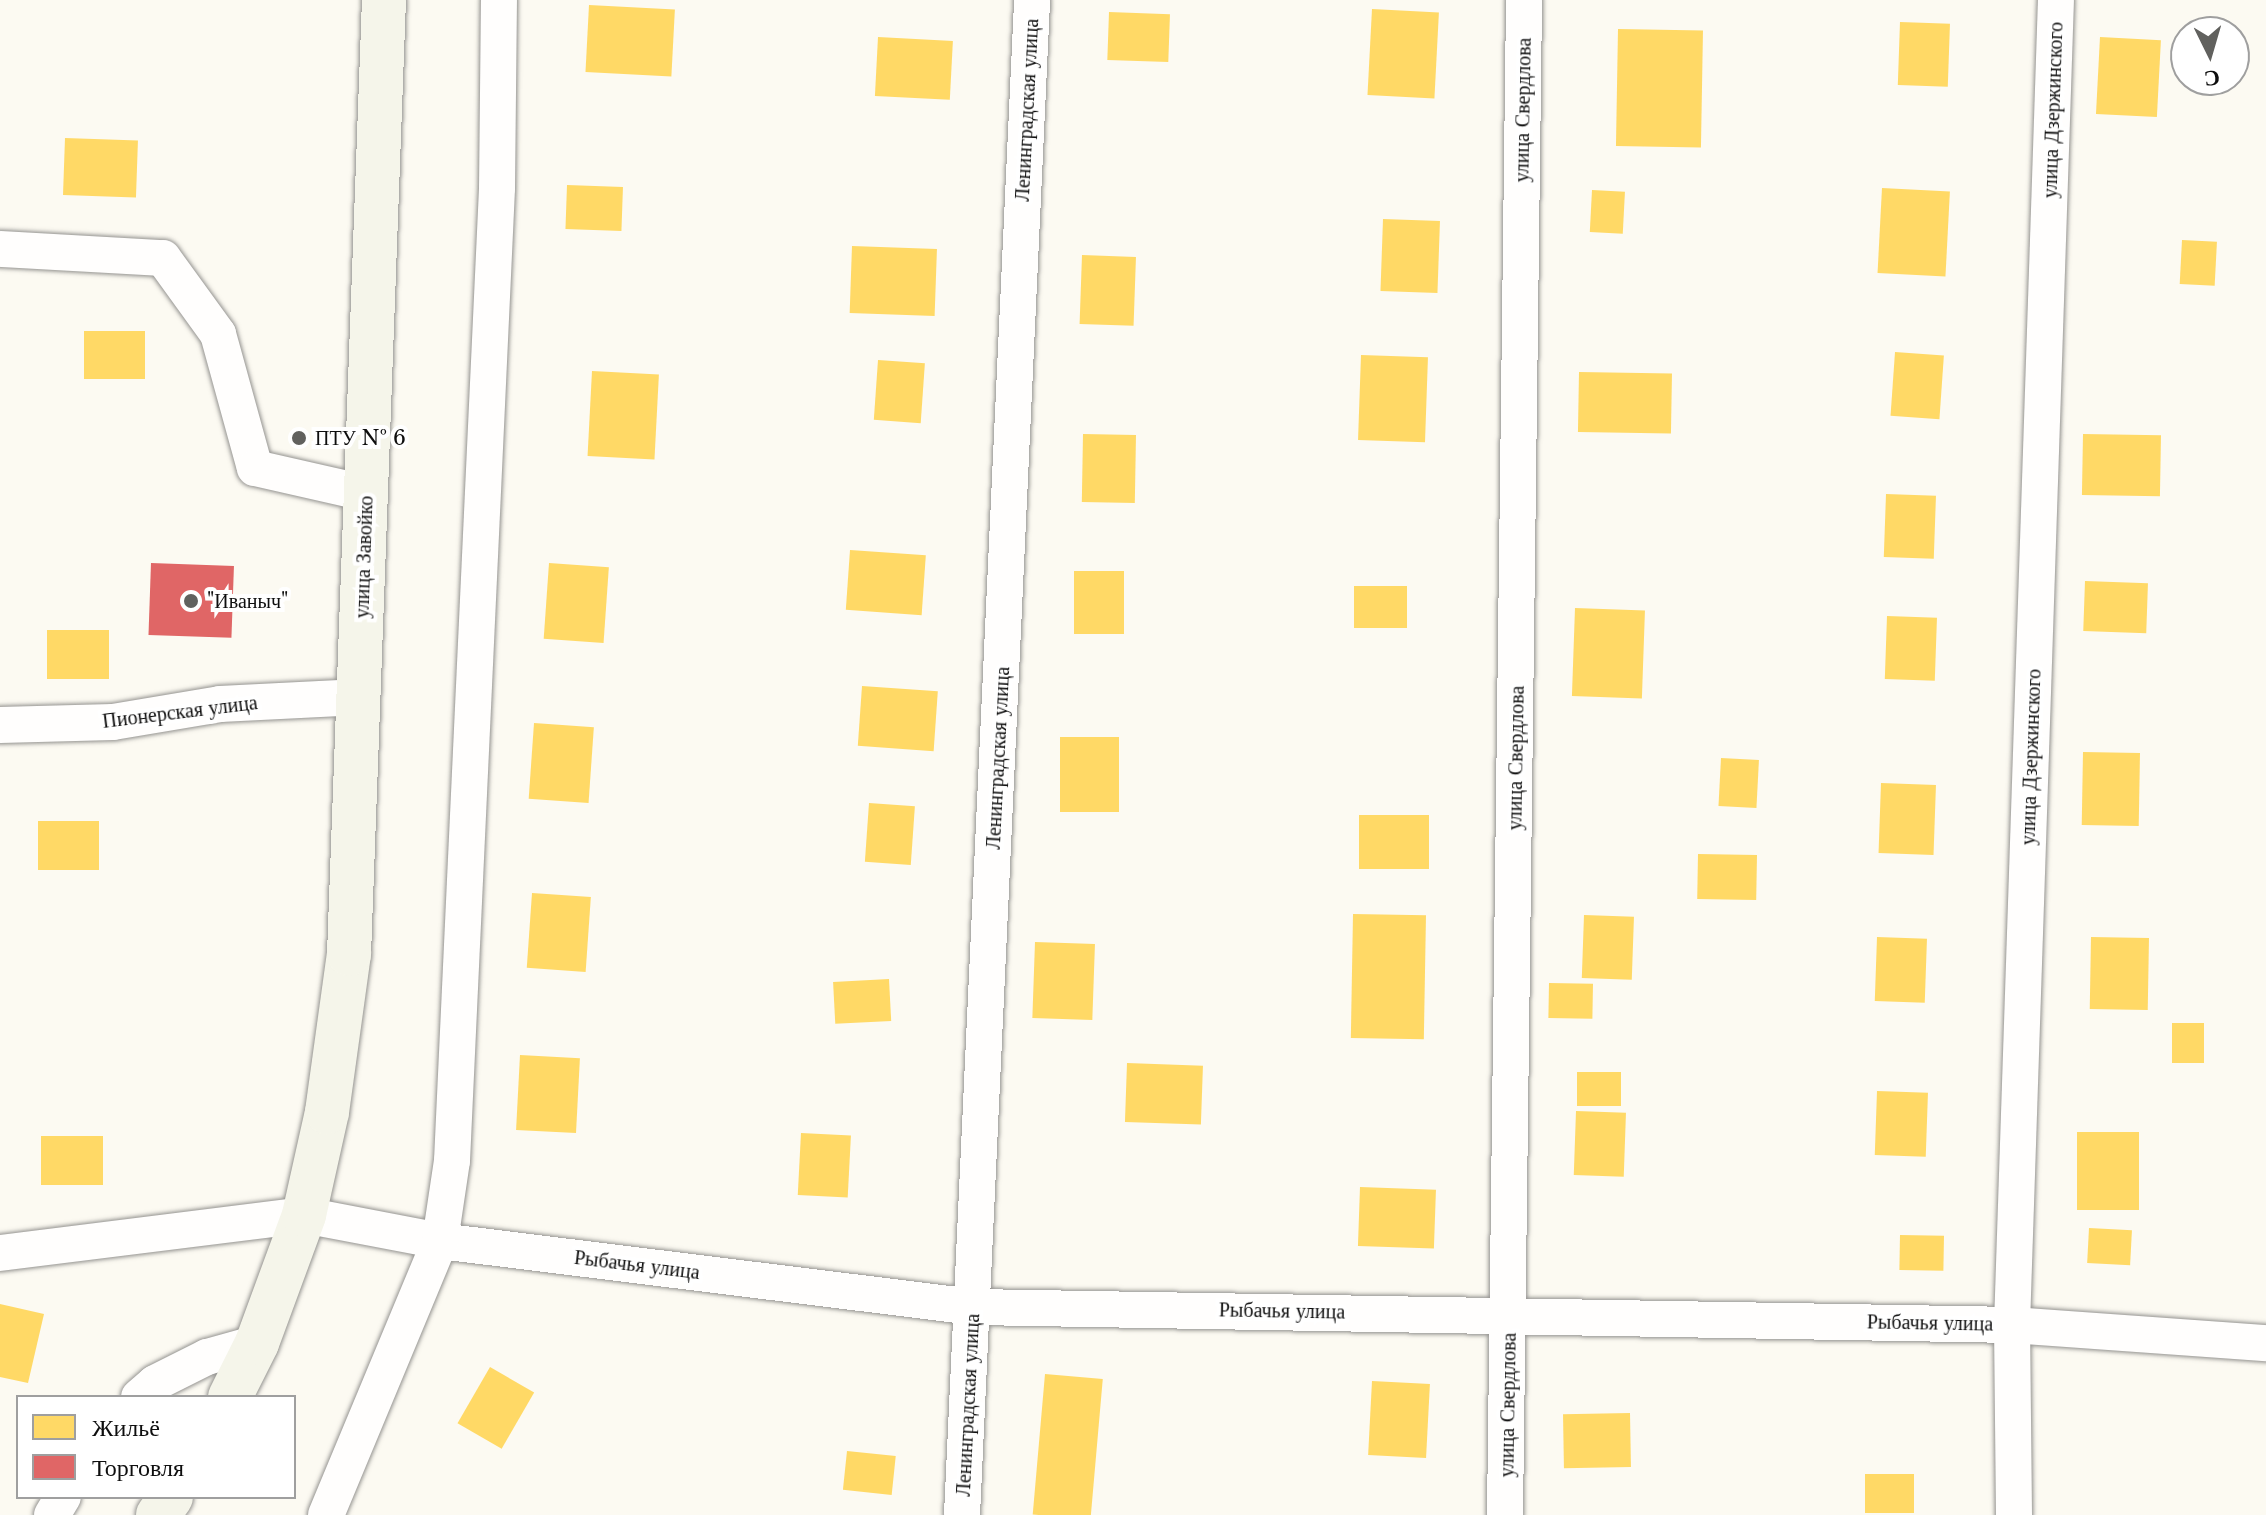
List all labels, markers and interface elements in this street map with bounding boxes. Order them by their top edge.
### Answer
north arrow [2170,16,2250,96]
street label: Ленинградская улица [1010,18,1044,202]
street label: улица Дзержинского [2038,21,2068,199]
street label: улица Свердлова [1510,37,1536,183]
text: С [2203,64,2221,93]
place label: ПТУ № 6 [315,426,406,450]
marker: ПТУ № 6 [290,429,308,447]
street label: улица Завойко [350,495,378,619]
place label: "Иваныч" [207,589,288,613]
marker: "Иваныч" [182,592,200,610]
street label: Ленинградская улица [981,666,1015,850]
street label: улица Дзержинского [2016,668,2046,846]
street label: улица Свердлова [1503,685,1529,831]
street label: Пионерская улица [101,691,259,733]
street label: Рыбачья улица [573,1245,701,1285]
street label: Рыбачья улица [1219,1298,1345,1324]
street label: Рыбачья улица [1867,1310,1993,1336]
street label: Ленинградская улица [951,1313,985,1497]
street label: улица Свердлова [1495,1332,1521,1478]
legend [16,1395,296,1499]
text: Жильё [92,1413,160,1442]
text: Торговля [92,1453,184,1482]

